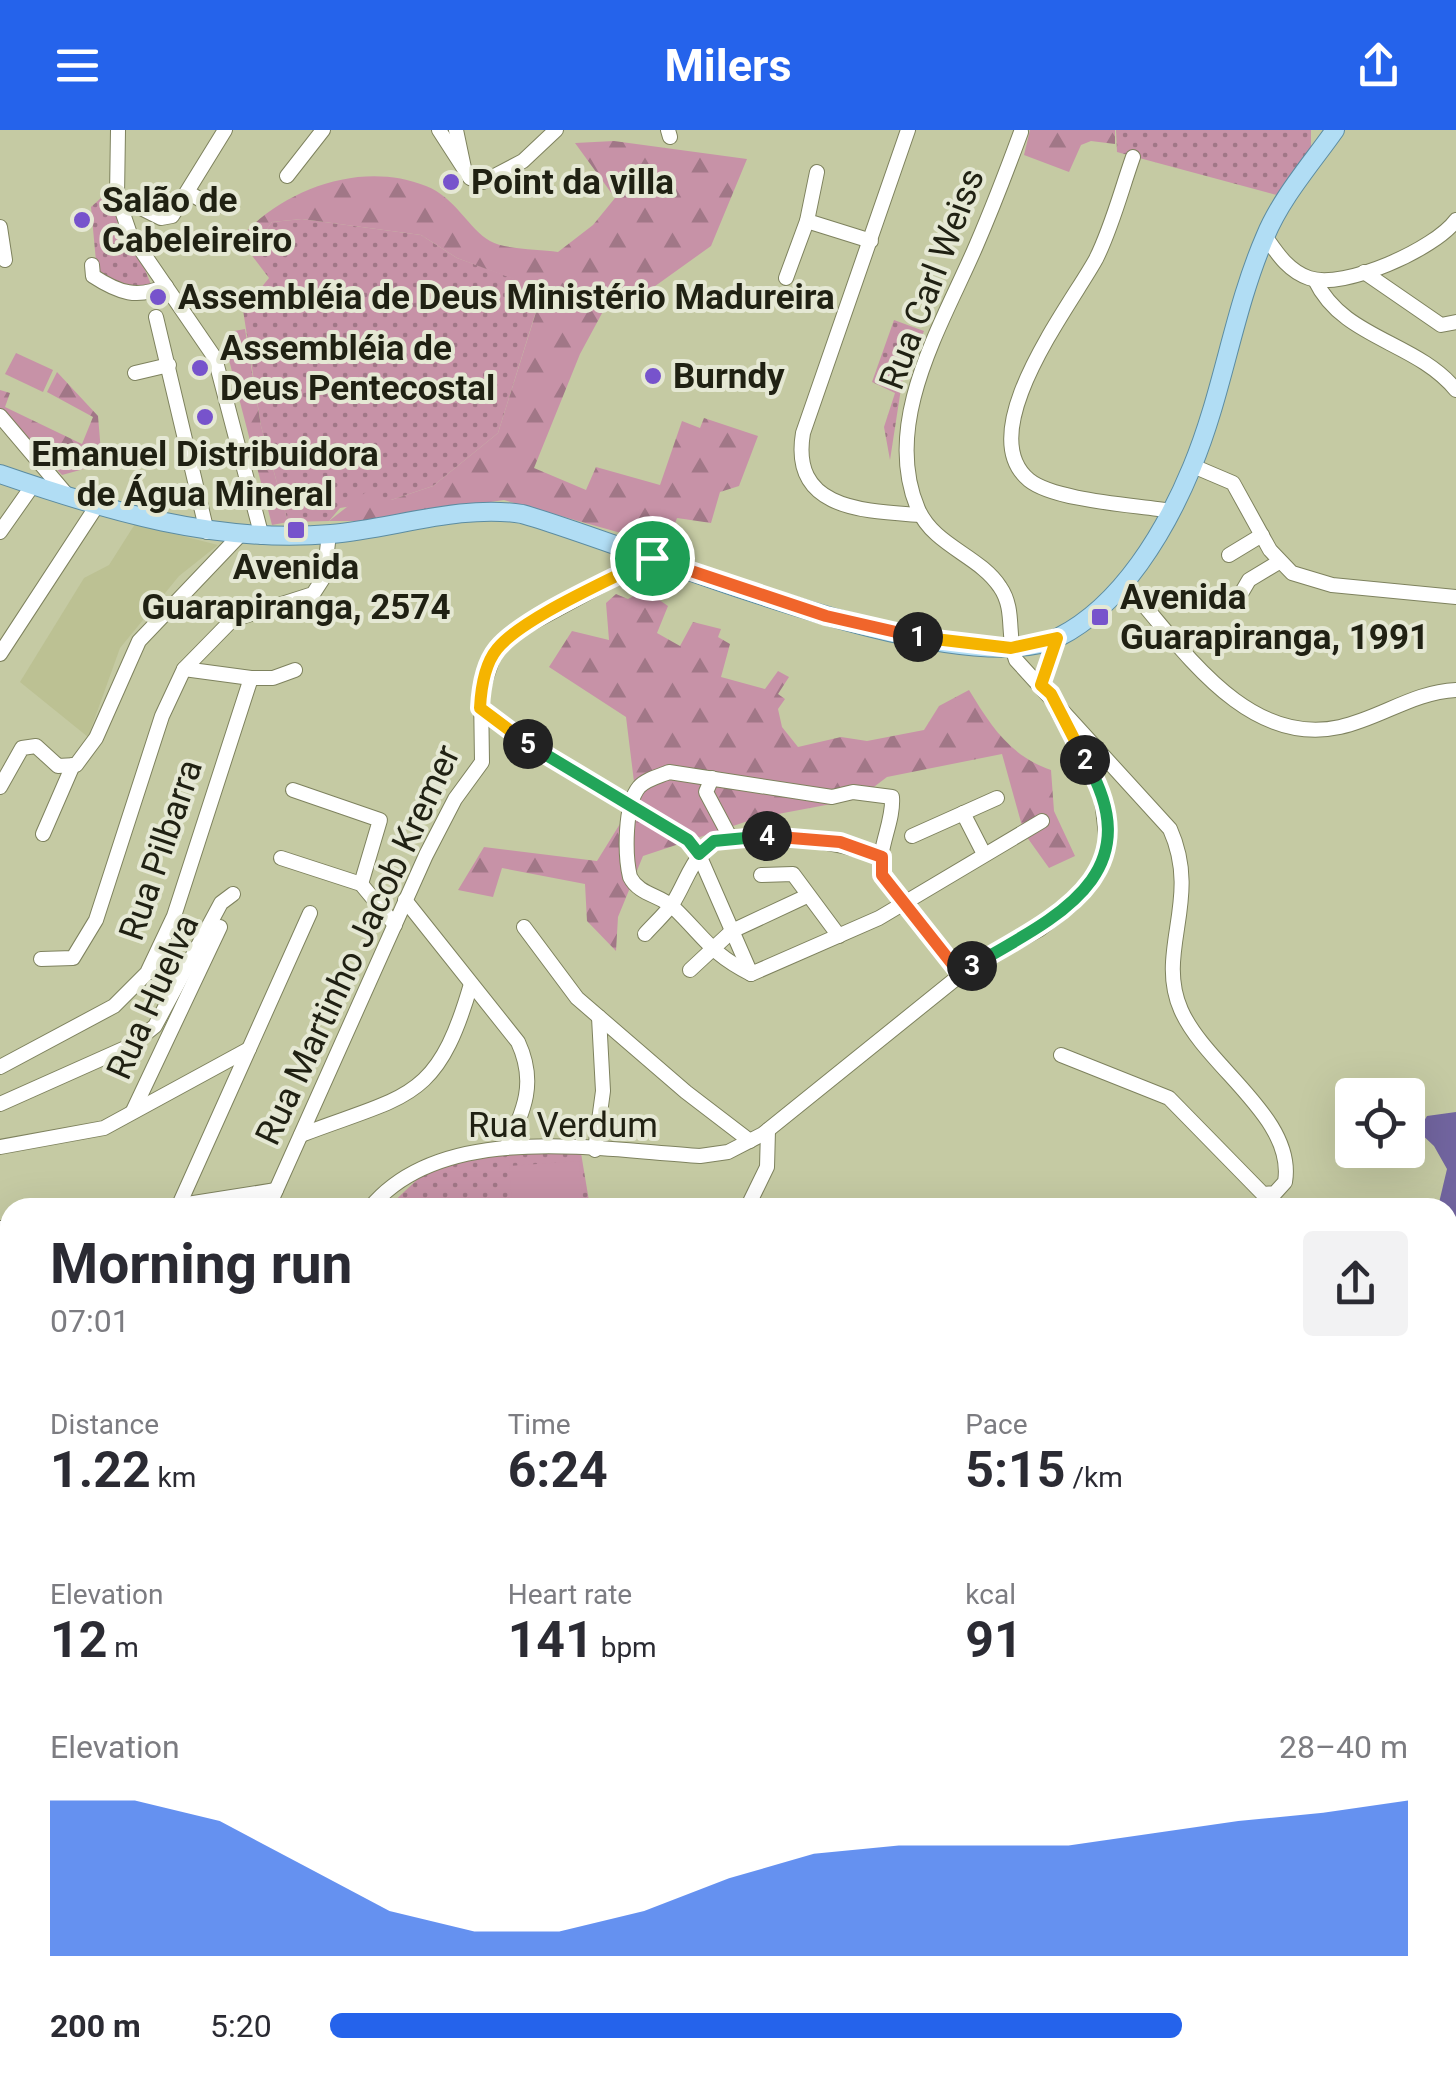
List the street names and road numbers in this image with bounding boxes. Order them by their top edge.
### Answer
street label: Rua Carl Weiss [871,163,993,395]
street label: Rua Martinho Jacob Kremer [247,739,469,1151]
street label: Rua Pilbarra [111,754,211,946]
street label: Rua Huelva [99,908,207,1086]
street label: Rua Verdum [468,1105,658,1146]

